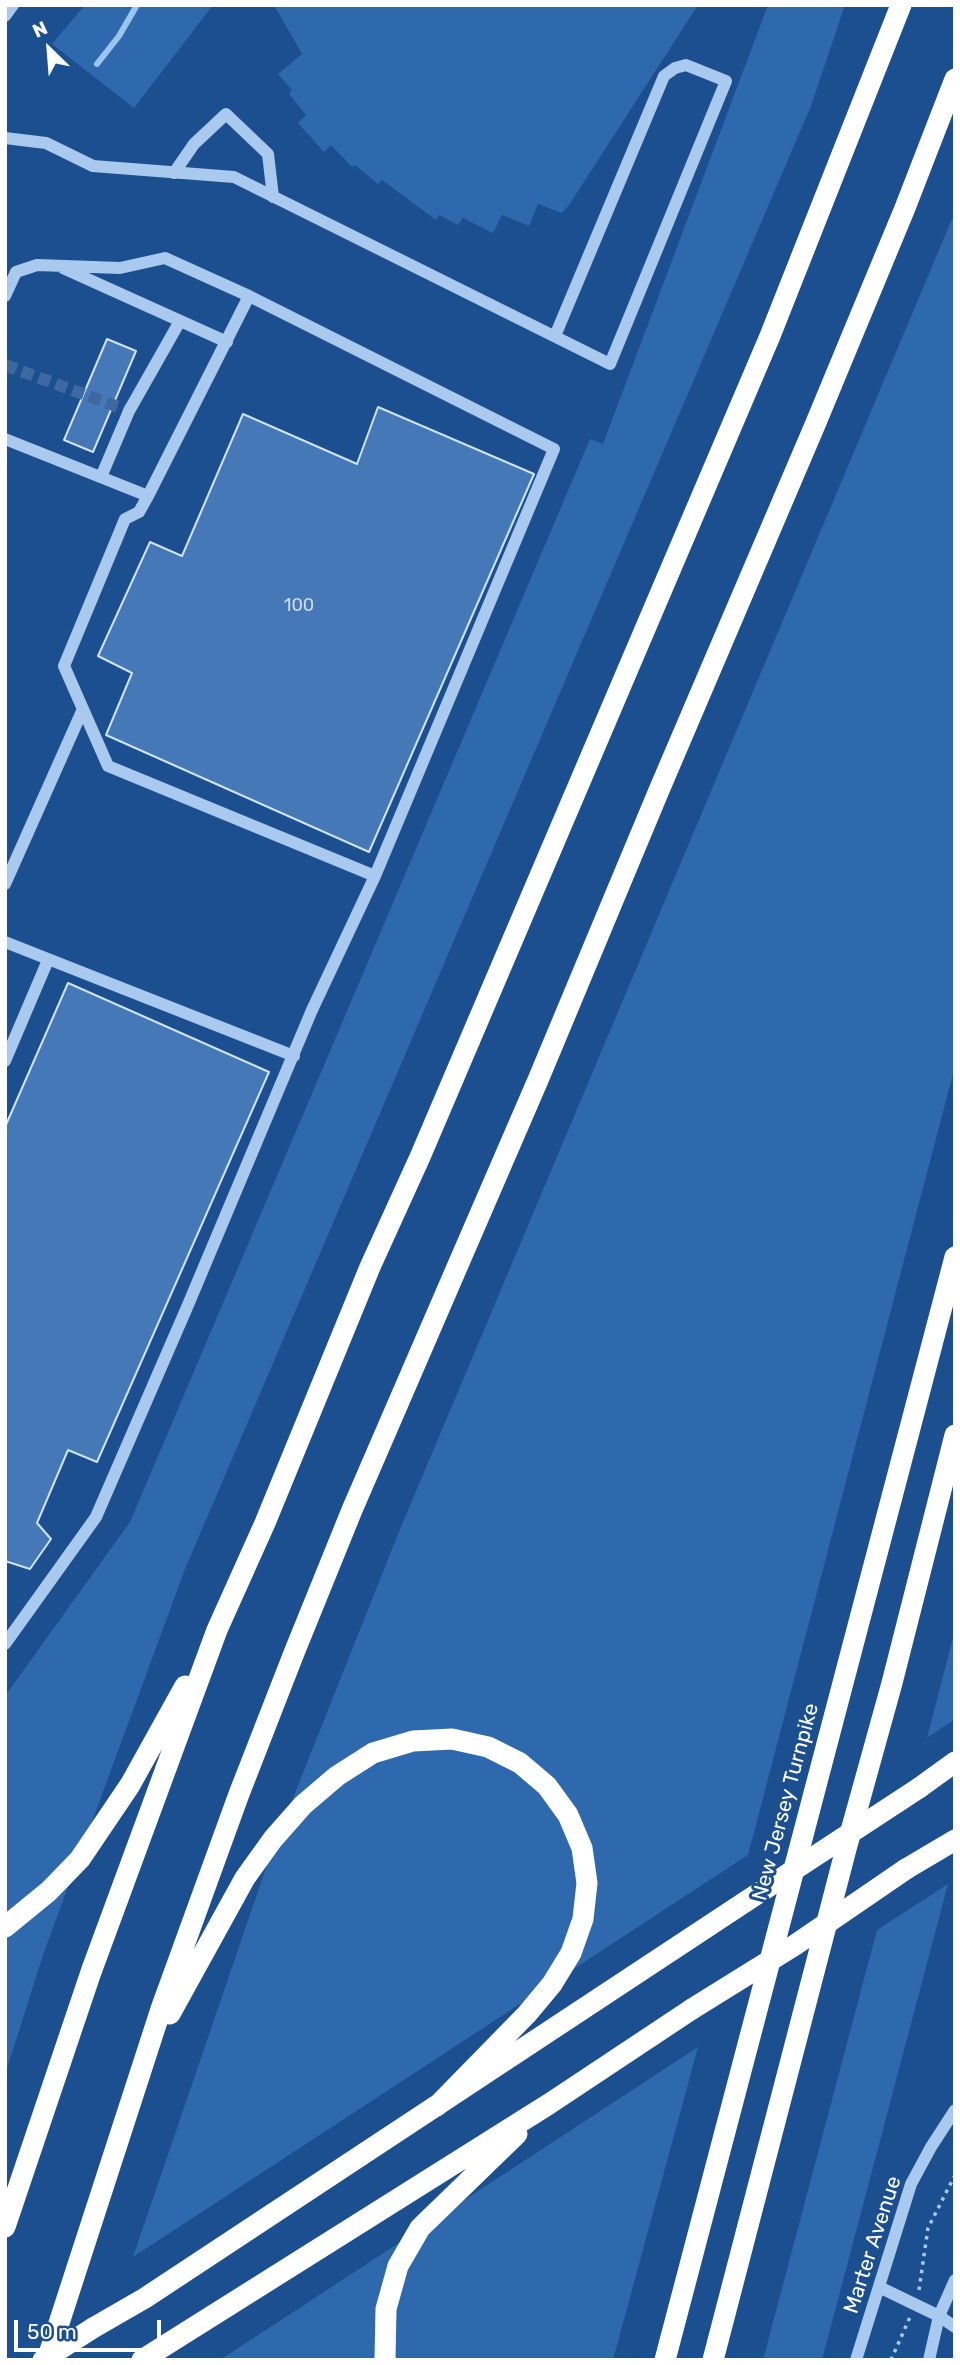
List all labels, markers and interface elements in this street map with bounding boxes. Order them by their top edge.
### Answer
north arrow [14,14,84,84]
text: N [29,16,51,43]
house number: 100 [284,595,314,617]
street label: New Jersey Turnpike [748,1700,824,1904]
street label: Marter Avenue [839,2173,907,2317]
scale bar [18,2306,164,2350]
text: 50 m [27,2319,77,2344]

